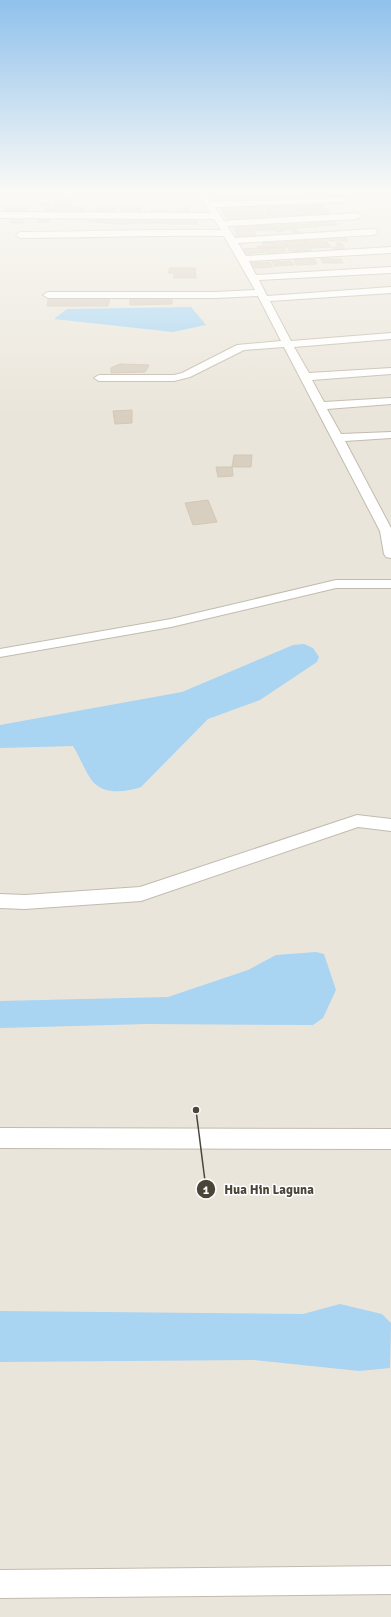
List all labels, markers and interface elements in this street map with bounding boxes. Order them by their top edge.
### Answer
callout: Hua Hin Laguna [196,1177,322,1202]
text: Hua Hin Laguna [224,1182,314,1198]
text: 1 [203,1183,210,1198]

